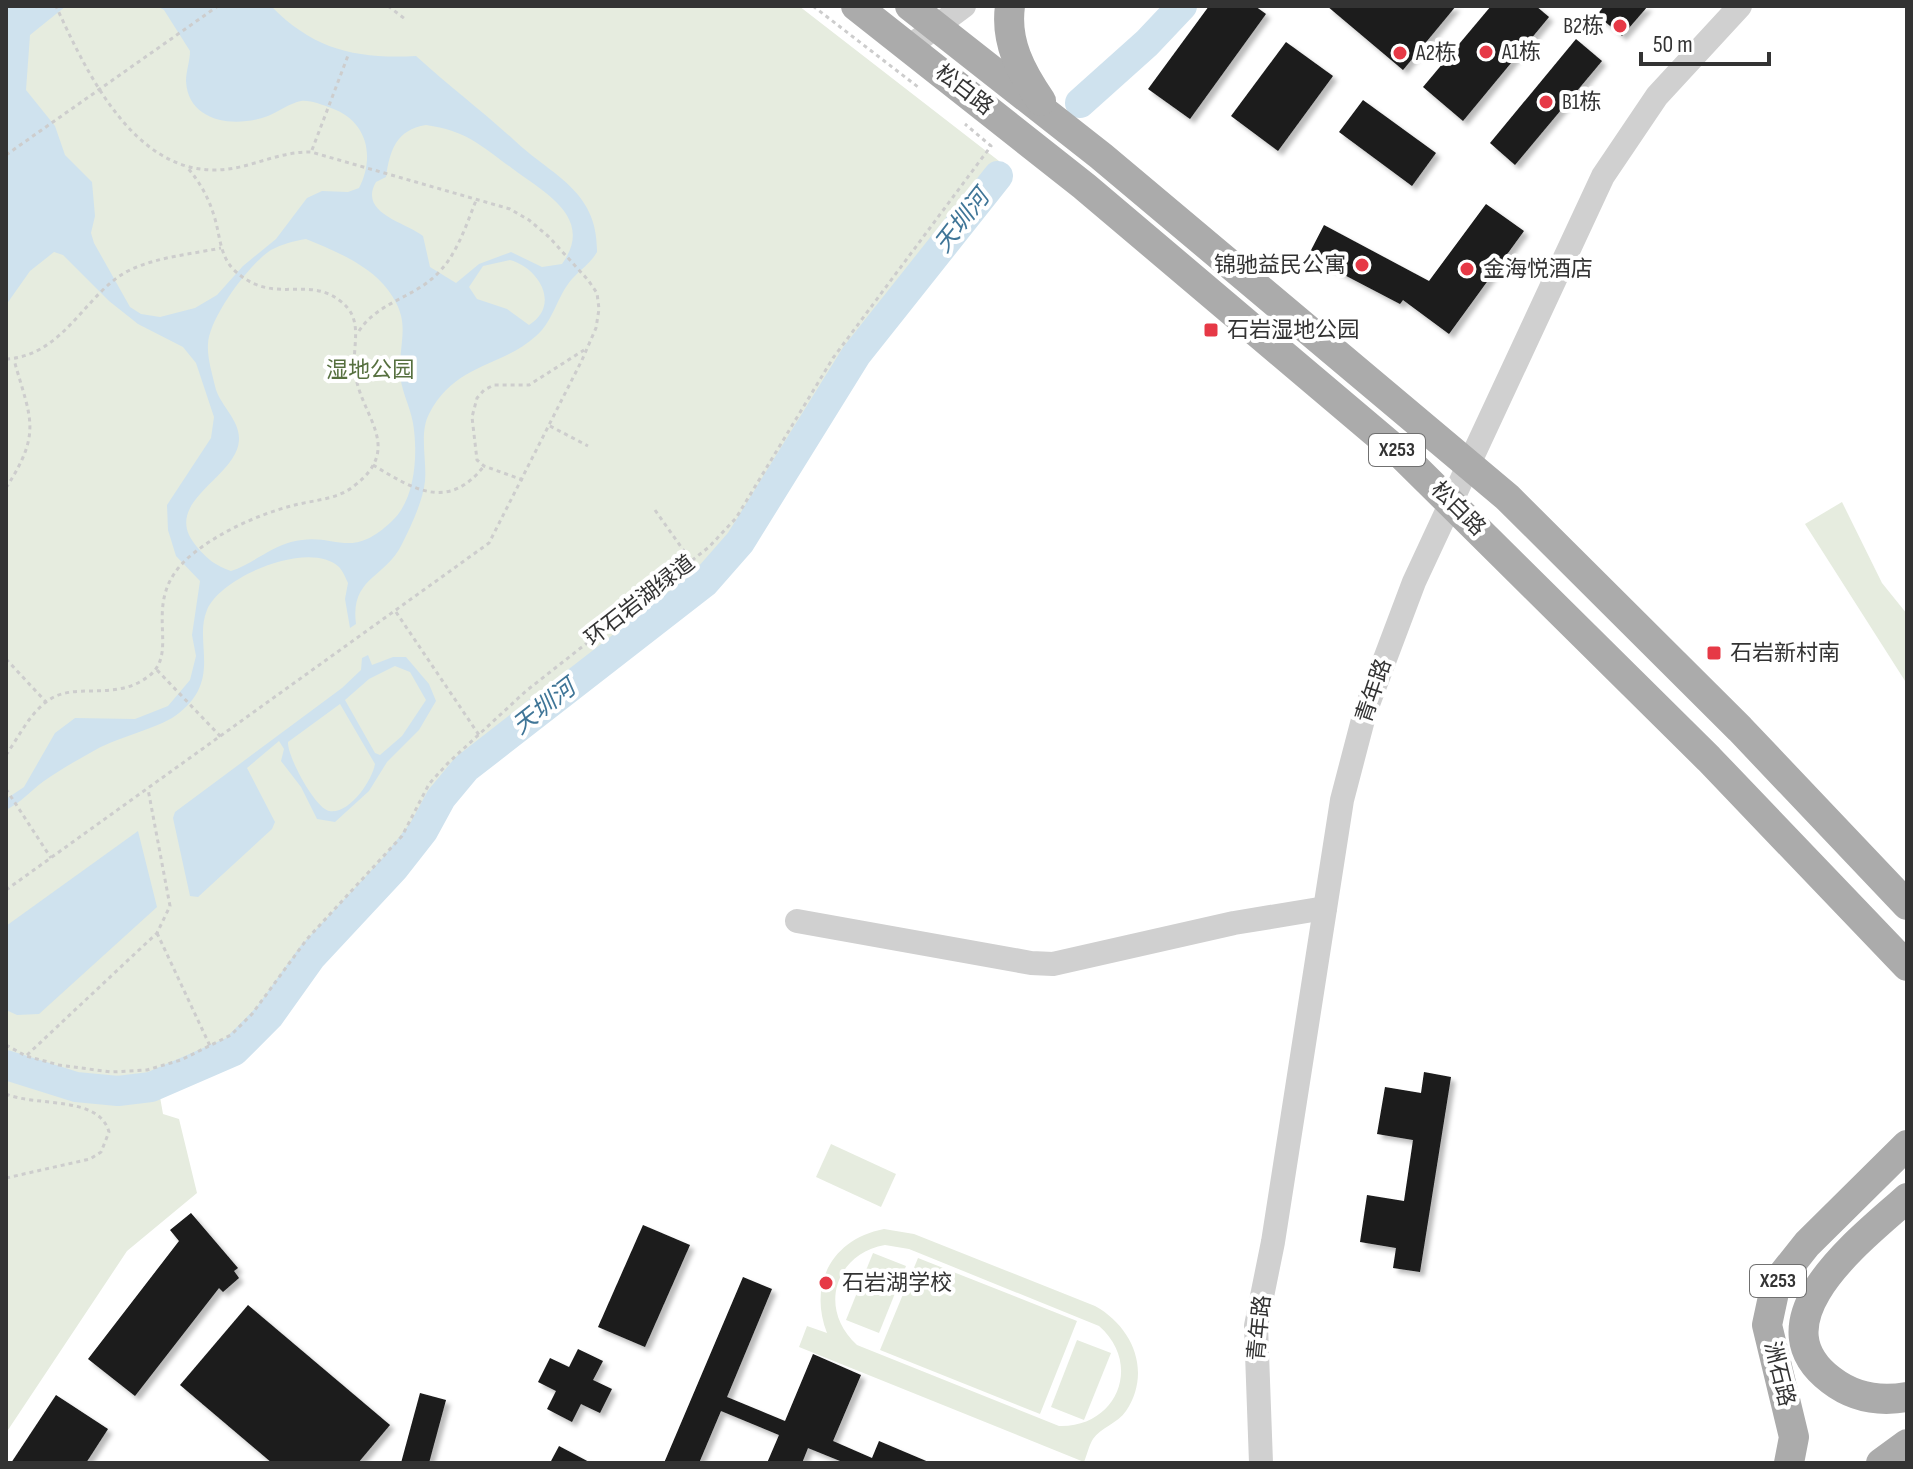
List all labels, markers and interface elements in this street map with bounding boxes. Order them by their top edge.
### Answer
place label: B2栋 [1563,13,1604,40]
scale bar [1641,16,1769,66]
marker: B2栋 [1611,17,1629,35]
text: 50 m [1653,30,1693,59]
place label: A1栋 [1501,39,1541,66]
place label: A2栋 [1415,40,1457,67]
marker: A1栋 [1477,43,1495,61]
marker: A2栋 [1391,44,1409,62]
street label: 松白路 [930,59,998,121]
place label: B1栋 [1562,89,1602,116]
marker: B1栋 [1537,93,1555,111]
water label: 天圳河 [928,181,998,258]
place label: 锦驰益民公寓 [1214,252,1346,279]
marker: 锦驰益民公寓 [1353,256,1371,274]
place label: 金海悦酒店 [1483,256,1593,283]
marker: 金海悦酒店 [1458,260,1476,278]
place label: 石岩湿地公园 [1227,317,1359,344]
marker: 石岩湿地公园 [1202,321,1220,339]
park label: 湿地公园 [326,357,414,384]
road number: X253 [1369,434,1425,466]
street label: 松白路 [1425,476,1491,542]
street label: 环石岩湖绿道 [580,550,700,652]
place label: 石岩新村南 [1730,640,1840,667]
marker: 石岩新村南 [1705,644,1723,662]
street label: 青年路 [1350,655,1398,727]
water label: 天圳河 [507,671,584,741]
road number: X253 [1750,1265,1806,1297]
place label: 石岩湖学校 [842,1270,952,1297]
marker: 石岩湖学校 [817,1274,835,1292]
street label: 青年路 [1243,1294,1277,1362]
street label: 洲石路 [1758,1339,1800,1409]

